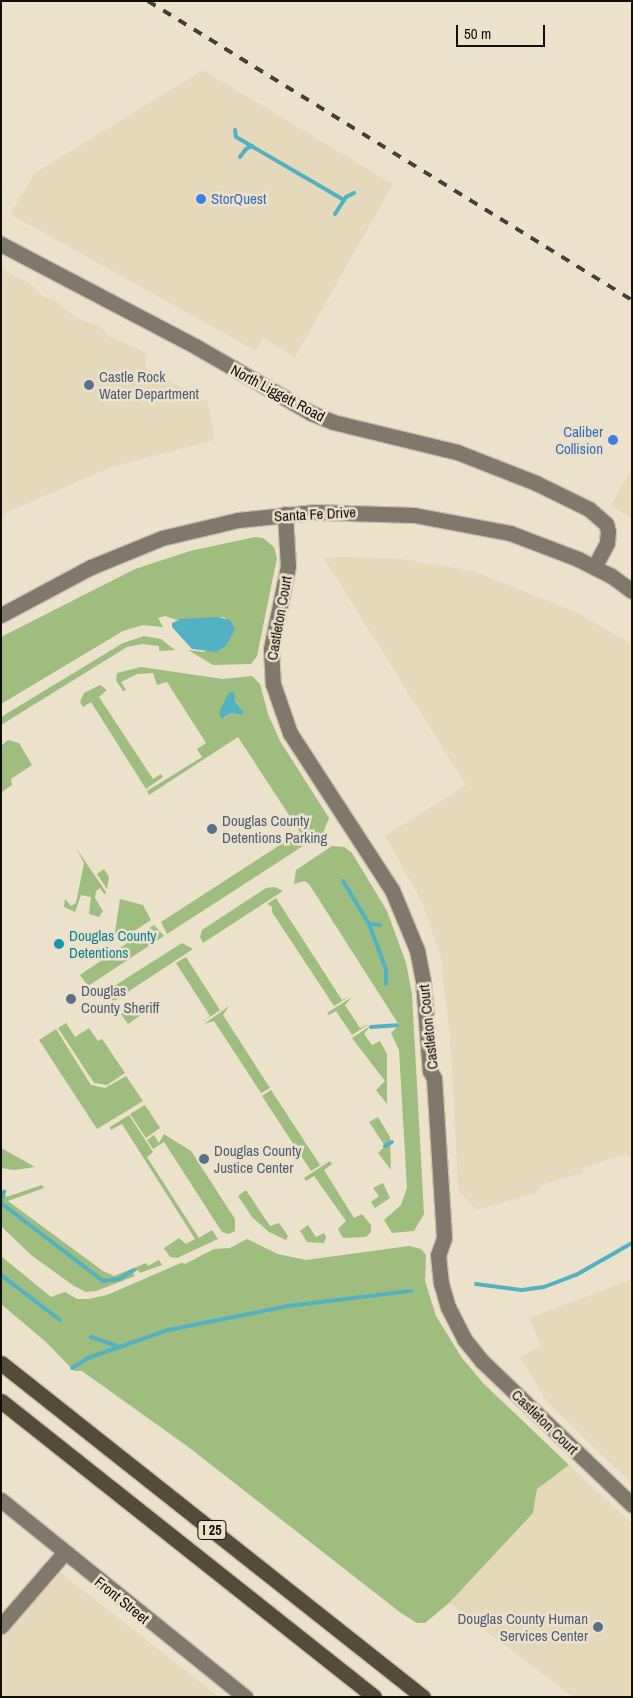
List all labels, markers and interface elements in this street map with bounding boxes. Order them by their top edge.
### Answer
scale bar [458,15,547,47]
text: 50 m [464,23,491,44]
place label: StorQuest [211,190,266,208]
marker: StorQuest [195,193,207,205]
street label: North Liggett Road [228,361,328,425]
place label: Castle Rock Water Department [99,367,199,402]
marker: Castle Rock Water Department [83,379,95,391]
place label: Caliber Collision [555,422,603,457]
marker: Caliber Collision [607,434,619,446]
street label: Santa Fe Drive [274,503,356,525]
street label: Castleton Court [263,574,295,662]
place label: Douglas County Detentions Parking [222,811,327,846]
marker: Douglas County Detentions Parking [206,823,218,835]
place label: Douglas County Detentions [69,926,157,961]
marker: Douglas County Detentions [53,938,65,950]
place label: Douglas County Sheriff [81,981,159,1016]
street label: Castleton Court [415,984,441,1070]
marker: Douglas County Sheriff [65,993,77,1005]
place label: Douglas County Justice Center [214,1141,302,1176]
marker: Douglas County Justice Center [198,1153,210,1165]
street label: Castleton Court [508,1386,582,1458]
road number: I 25 [197,1518,227,1542]
street label: Front Street [91,1573,153,1627]
place label: Douglas County Human Services Center [457,1609,588,1644]
marker: Douglas County Human Services Center [592,1621,604,1633]

